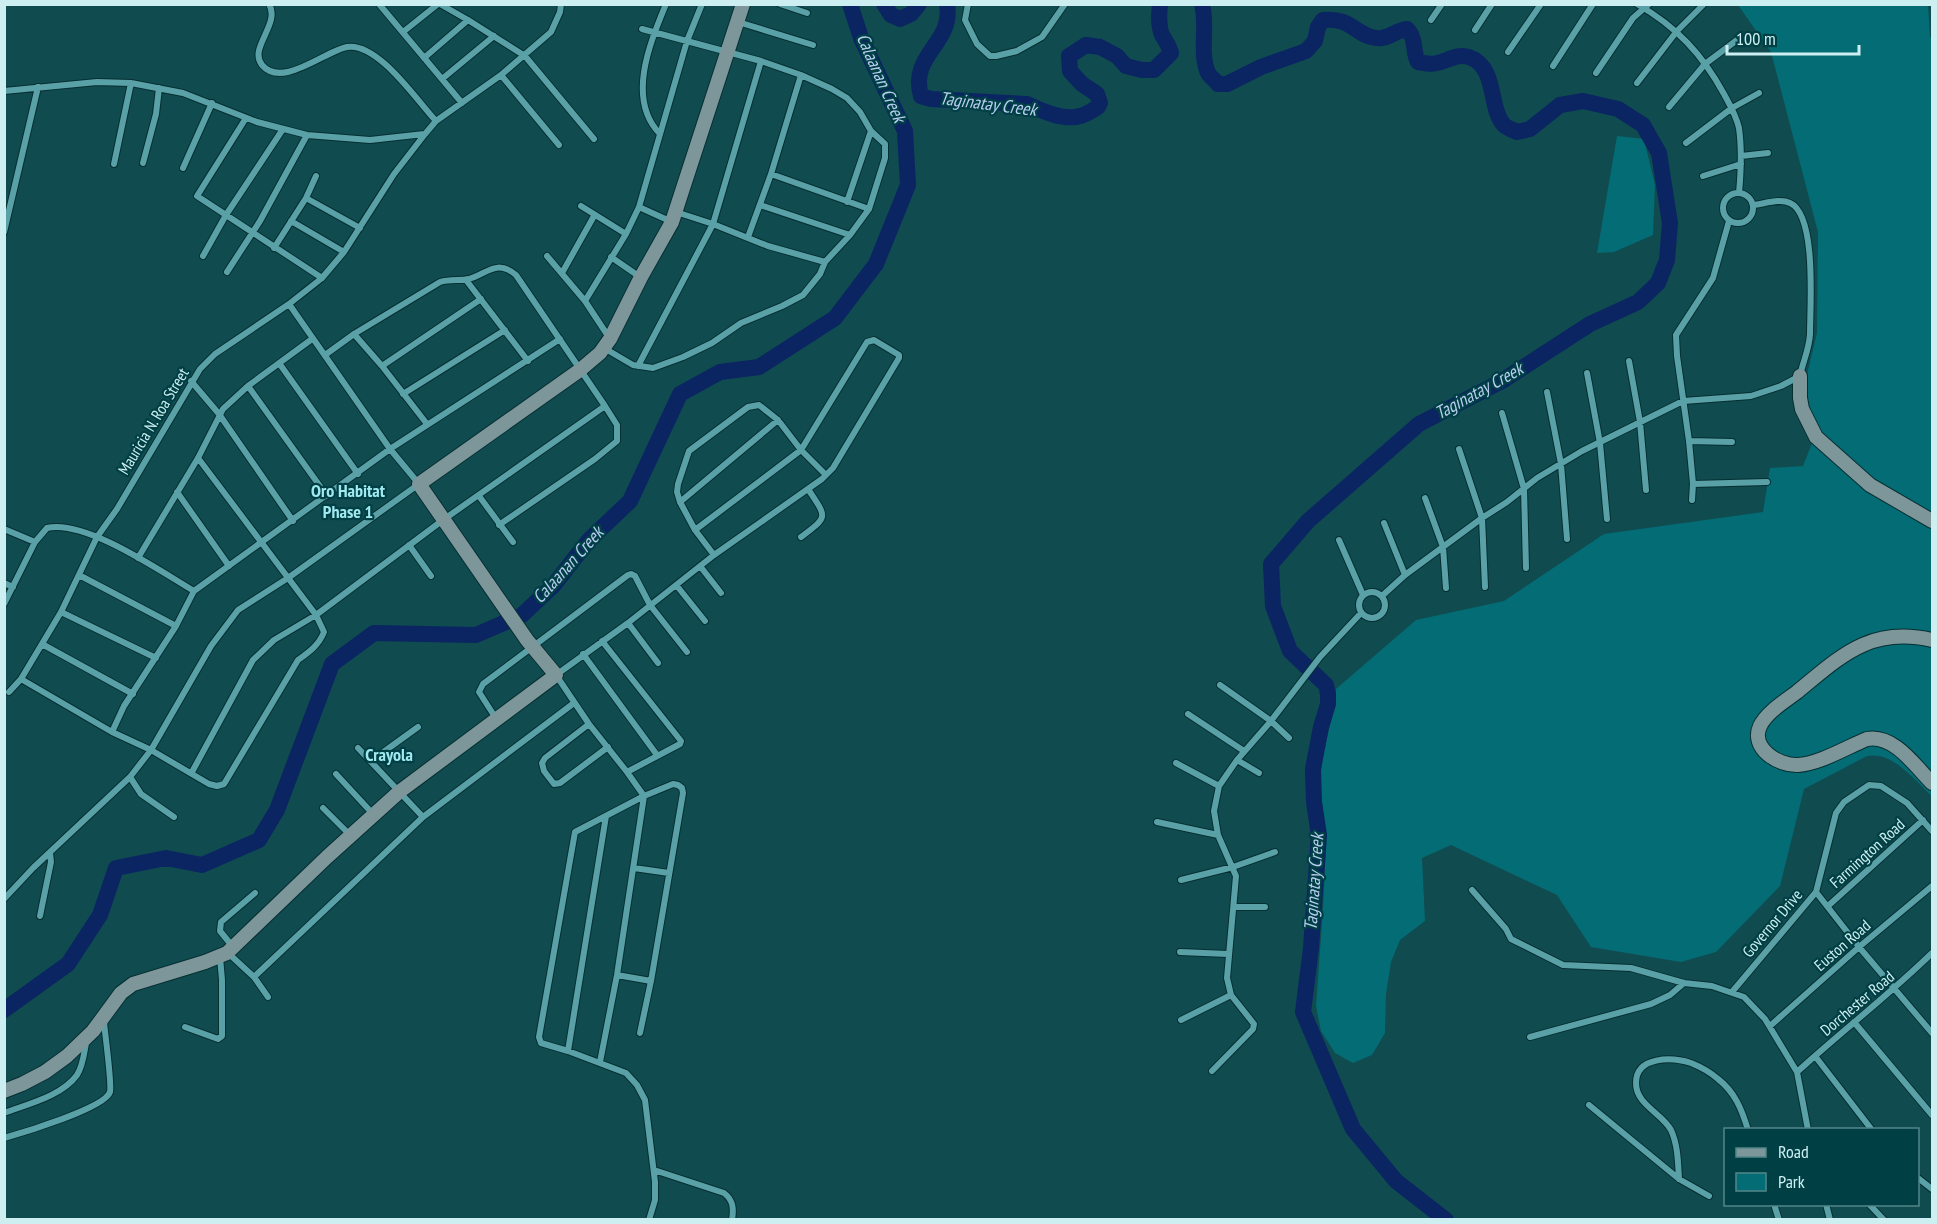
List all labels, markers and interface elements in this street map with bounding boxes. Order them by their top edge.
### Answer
scale bar [1727,18,1859,56]
text: 100 m [1736,27,1776,50]
water label: Calaanan Creek [852,30,912,128]
water label: Taginatay Creek [938,86,1040,121]
water label: Taginatay Creek [1431,356,1529,424]
street label: Mauricia N. Roa Street [113,363,193,478]
district label: Oro Habitat Phase 1 [311,479,386,523]
water label: Calaanan Creek [527,520,609,608]
district label: Crayola [365,743,413,766]
street label: Farmington Road [1825,814,1909,892]
water label: Taginatay Creek [1299,831,1329,931]
street label: Governor Drive [1738,885,1806,961]
street label: Euston Road [1810,915,1874,975]
street label: Dorchester Road [1816,966,1898,1040]
legend [1724,1128,1919,1206]
text: Road [1778,1140,1809,1163]
text: Park [1778,1170,1805,1193]

